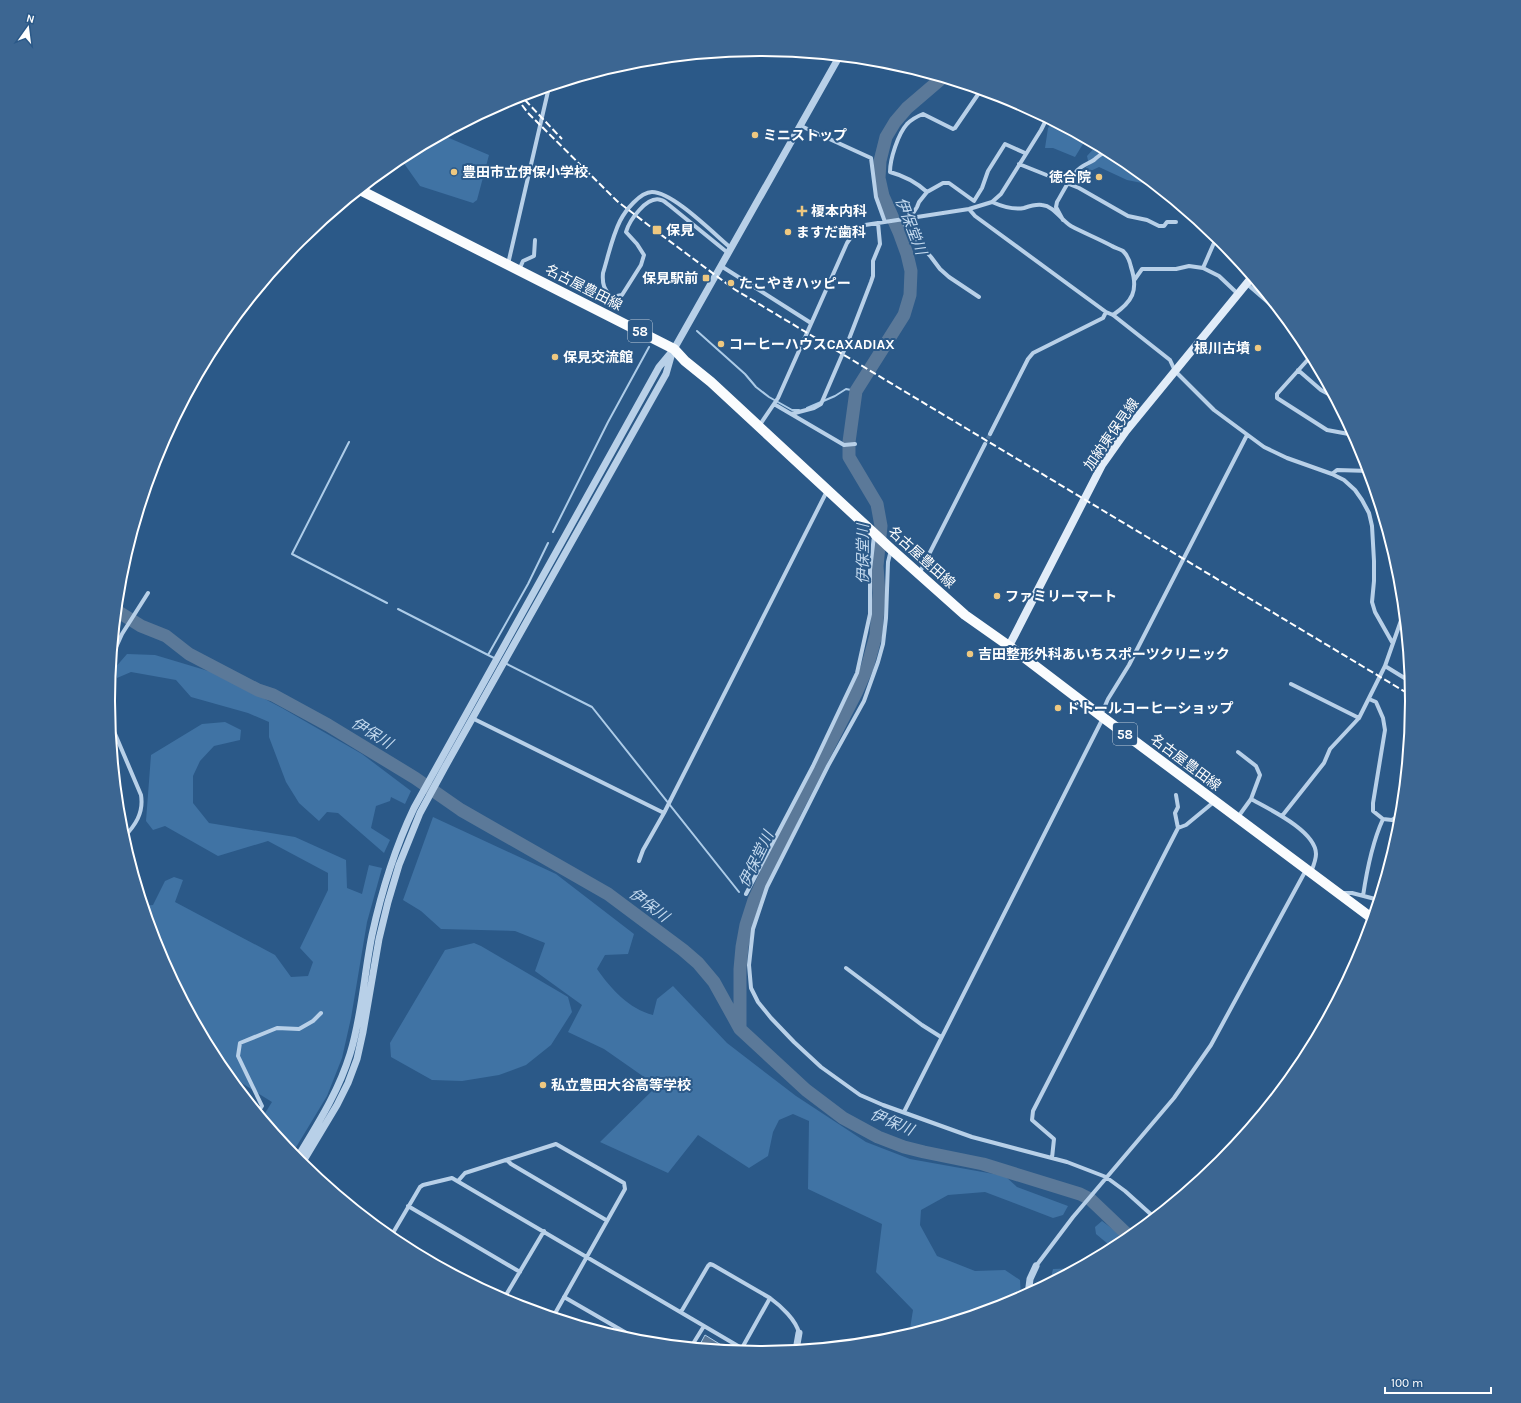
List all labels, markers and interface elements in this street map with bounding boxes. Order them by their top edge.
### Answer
north arrow [8,8,48,48]
text: N [25,12,36,26]
place label: ミニストップ [763,127,847,144]
marker: ミニストップ [750,130,760,140]
place label: 豊田市立伊保小学校 [462,164,588,181]
marker: 豊田市立伊保小学校 [449,167,459,177]
place label: 徳合院 [1049,169,1091,186]
marker: 徳合院 [1094,172,1104,182]
water label: 伊保堂川 [892,195,931,259]
place label: 榎本内科 [811,203,867,220]
marker: 榎本内科 [796,205,808,217]
place label: 保見 [666,222,694,239]
marker: 保見 [651,224,663,236]
place label: ますだ歯科 [796,224,866,241]
marker: ますだ歯科 [783,227,793,237]
street label: 名古屋豊田線 [542,261,625,314]
place label: 保見駅前 [642,270,698,287]
marker: 保見駅前 [701,273,711,283]
place label: たこやきハッピー [739,275,851,292]
marker: たこやきハッピー [726,278,736,288]
road number: 58 [628,320,652,342]
place label: コーヒーハウスCAXADIAX [729,336,895,353]
marker: コーヒーハウスCAXADIAX [716,339,726,349]
place label: 根川古墳 [1194,340,1250,357]
marker: 根川古墳 [1253,343,1263,353]
place label: 保見交流館 [563,349,633,366]
marker: 保見交流館 [550,352,560,362]
street label: 加納東保見線 [1080,395,1142,474]
water label: 伊保堂川 [854,522,872,584]
street label: 名古屋豊田線 [885,523,959,592]
place label: ファミリーマート [1005,588,1117,605]
marker: ファミリーマート [992,591,1002,601]
place label: 吉田整形外科あいちスポーツクリニック [978,646,1230,663]
marker: 吉田整形外科あいちスポーツクリニック [965,649,975,659]
place label: ドトールコーヒーショップ [1066,700,1233,717]
marker: ドトールコーヒーショップ [1053,703,1063,713]
water label: 伊保川 [348,714,398,753]
road number: 58 [1113,723,1137,745]
street label: 名古屋豊田線 [1147,730,1224,794]
water label: 伊保堂川 [735,826,778,890]
water label: 伊保川 [626,884,674,927]
place label: 私立豊田大谷高等学校 [551,1077,691,1094]
marker: 私立豊田大谷高等学校 [538,1080,548,1090]
water label: 伊保川 [868,1105,918,1140]
scale bar [1385,1369,1491,1395]
text: 100 m [1391,1376,1423,1390]

